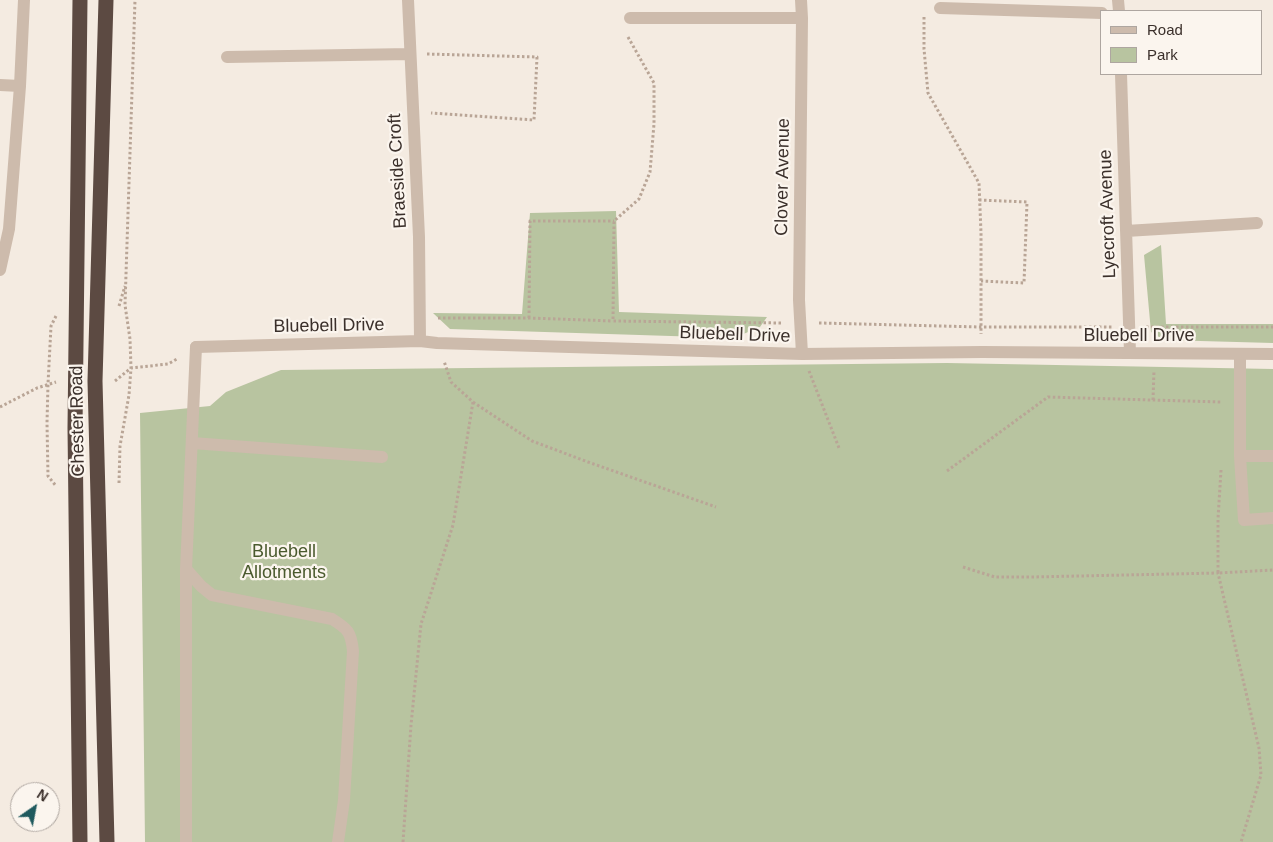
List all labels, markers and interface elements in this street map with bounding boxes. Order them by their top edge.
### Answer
legend [1100,10,1263,75]
text: Road [1147,21,1183,38]
text: Park [1147,46,1178,63]
street label: Braeside Croft [384,113,412,229]
street label: Clover Avenue [771,118,795,236]
street label: Lyecroft Avenue [1095,149,1121,279]
street label: Bluebell Drive [273,314,385,338]
street label: Bluebell Drive [679,322,791,348]
street label: Bluebell Drive [1083,325,1195,347]
street label: Chester Road [66,365,90,477]
park label: Bluebell Allotments [242,541,326,584]
north arrow [10,782,60,832]
text: N [34,786,51,805]

